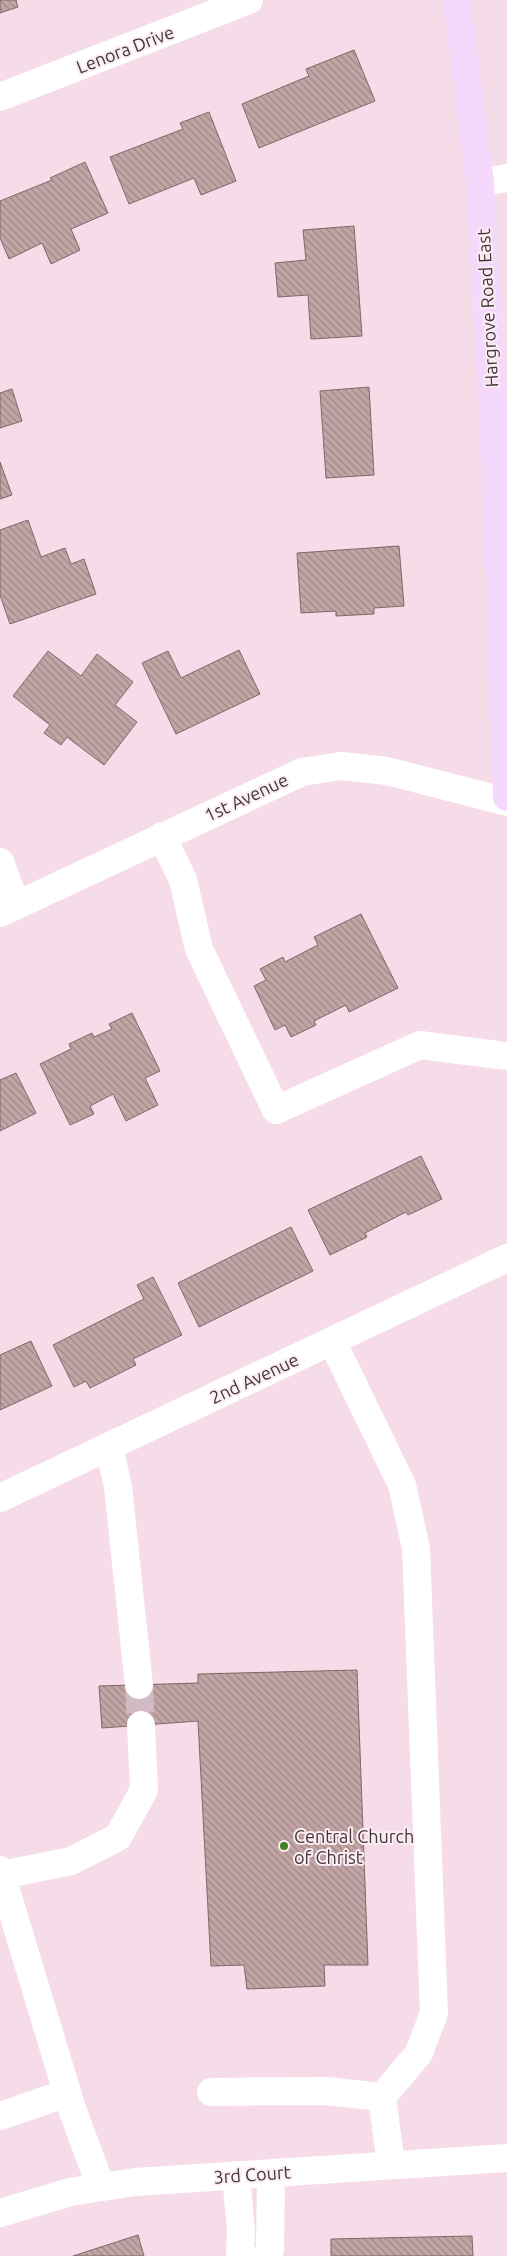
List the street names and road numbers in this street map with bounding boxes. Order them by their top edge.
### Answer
street label: Lenora Drive [74,21,176,77]
street label: Hargrove Road East [473,228,501,388]
street label: 1st Avenue [201,769,291,825]
street label: 2nd Avenue [206,1349,302,1407]
street label: 3rd Court [213,2161,291,2187]

